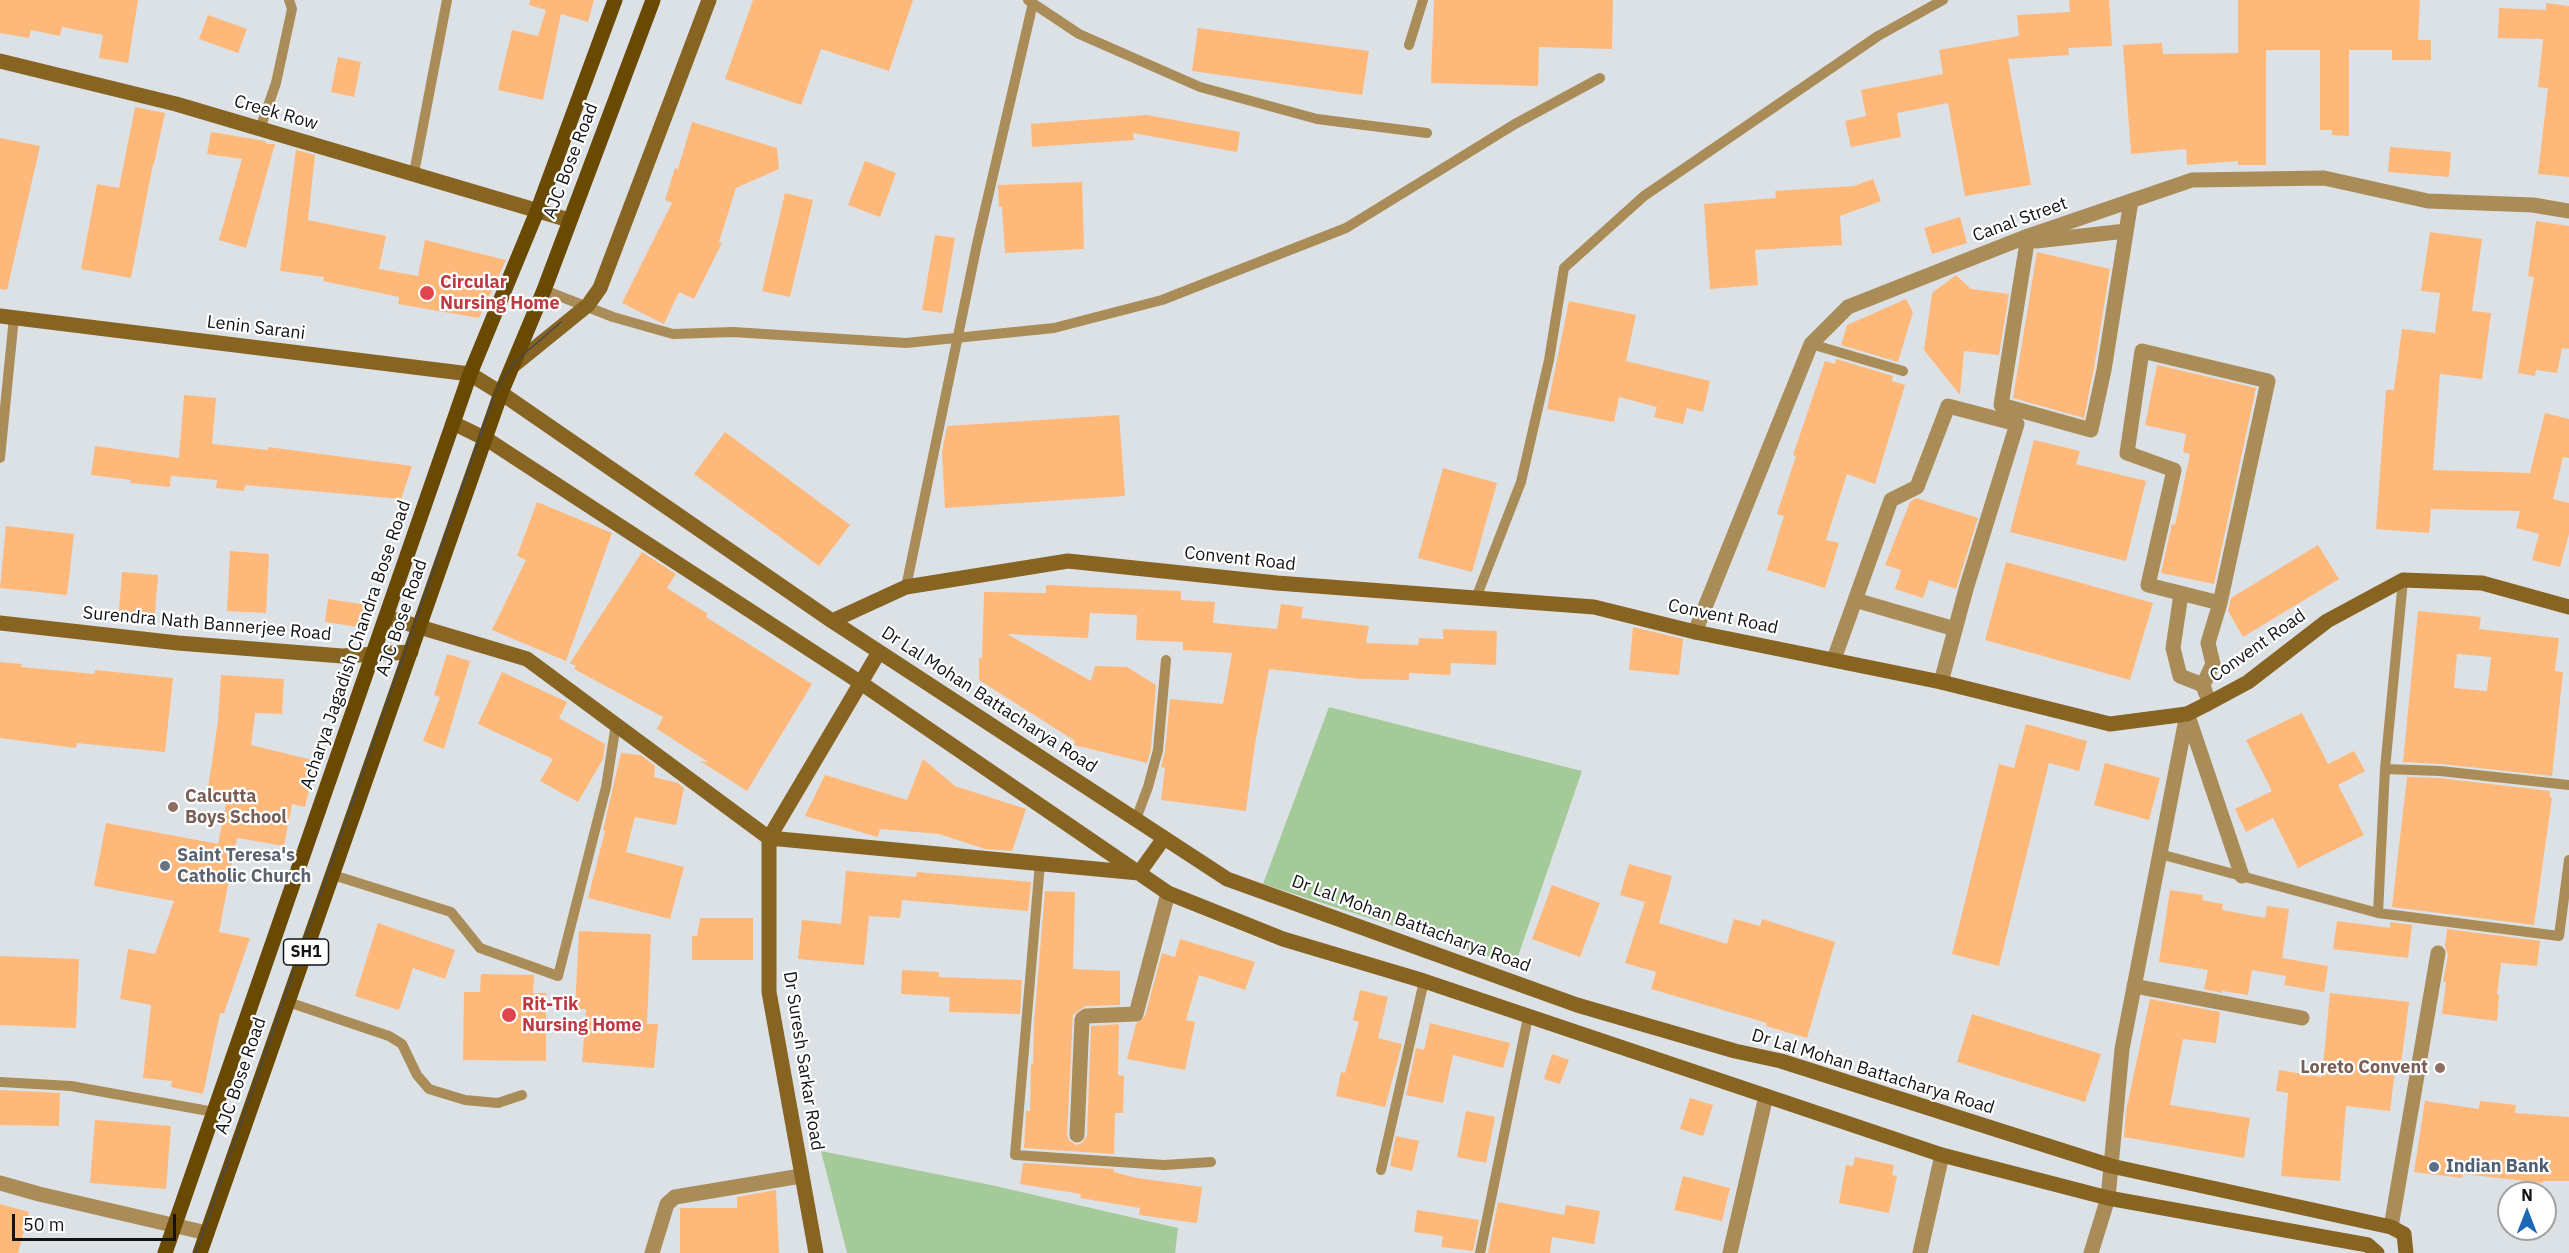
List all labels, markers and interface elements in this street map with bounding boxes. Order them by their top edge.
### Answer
street label: Creek Row [232,91,320,135]
street label: AJC Bose Road [539,100,603,222]
street label: Canal Street [1970,193,2070,247]
place label: Circular Nursing Home [440,272,560,314]
marker: Circular Nursing Home [418,284,436,302]
street label: Lenin Sarani [206,311,306,345]
street label: Acharya Jagadish Chandra Bose Road [296,498,416,792]
street label: Convent Road [1183,542,1297,576]
street label: AJC Bose Road [372,557,432,679]
street label: Convent Road [1666,595,1780,639]
street label: Surendra Nath Bannerjee Road [82,602,332,646]
street label: Convent Road [2206,605,2310,687]
street label: Dr Lal Mohan Battacharya Road [877,622,1101,778]
place label: Calcutta Boys School [185,786,287,828]
marker: Calcutta Boys School [166,800,180,814]
place label: Saint Teresa's Catholic Church [177,845,311,888]
marker: Saint Teresa's Catholic Church [158,859,172,873]
street label: Dr Lal Mohan Battacharya Road [1289,871,1533,977]
road number: SH1 [284,939,328,965]
street label: Dr Suresh Sarkar Road [778,970,828,1152]
place label: Rit-Tik Nursing Home [522,994,642,1036]
marker: Rit-Tik Nursing Home [500,1006,518,1024]
street label: AJC Bose Road [211,1015,271,1137]
street label: Dr Lal Mohan Battacharya Road [1749,1025,1997,1119]
place label: Loreto Convent [2300,1057,2428,1079]
marker: Loreto Convent [2433,1061,2447,1075]
place label: Indian Bank [2446,1156,2549,1178]
marker: Indian Bank [2427,1160,2441,1174]
north arrow [2497,1181,2557,1241]
text: N [2521,1185,2533,1205]
scale bar [15,1202,178,1240]
text: 50 m [23,1213,65,1236]

